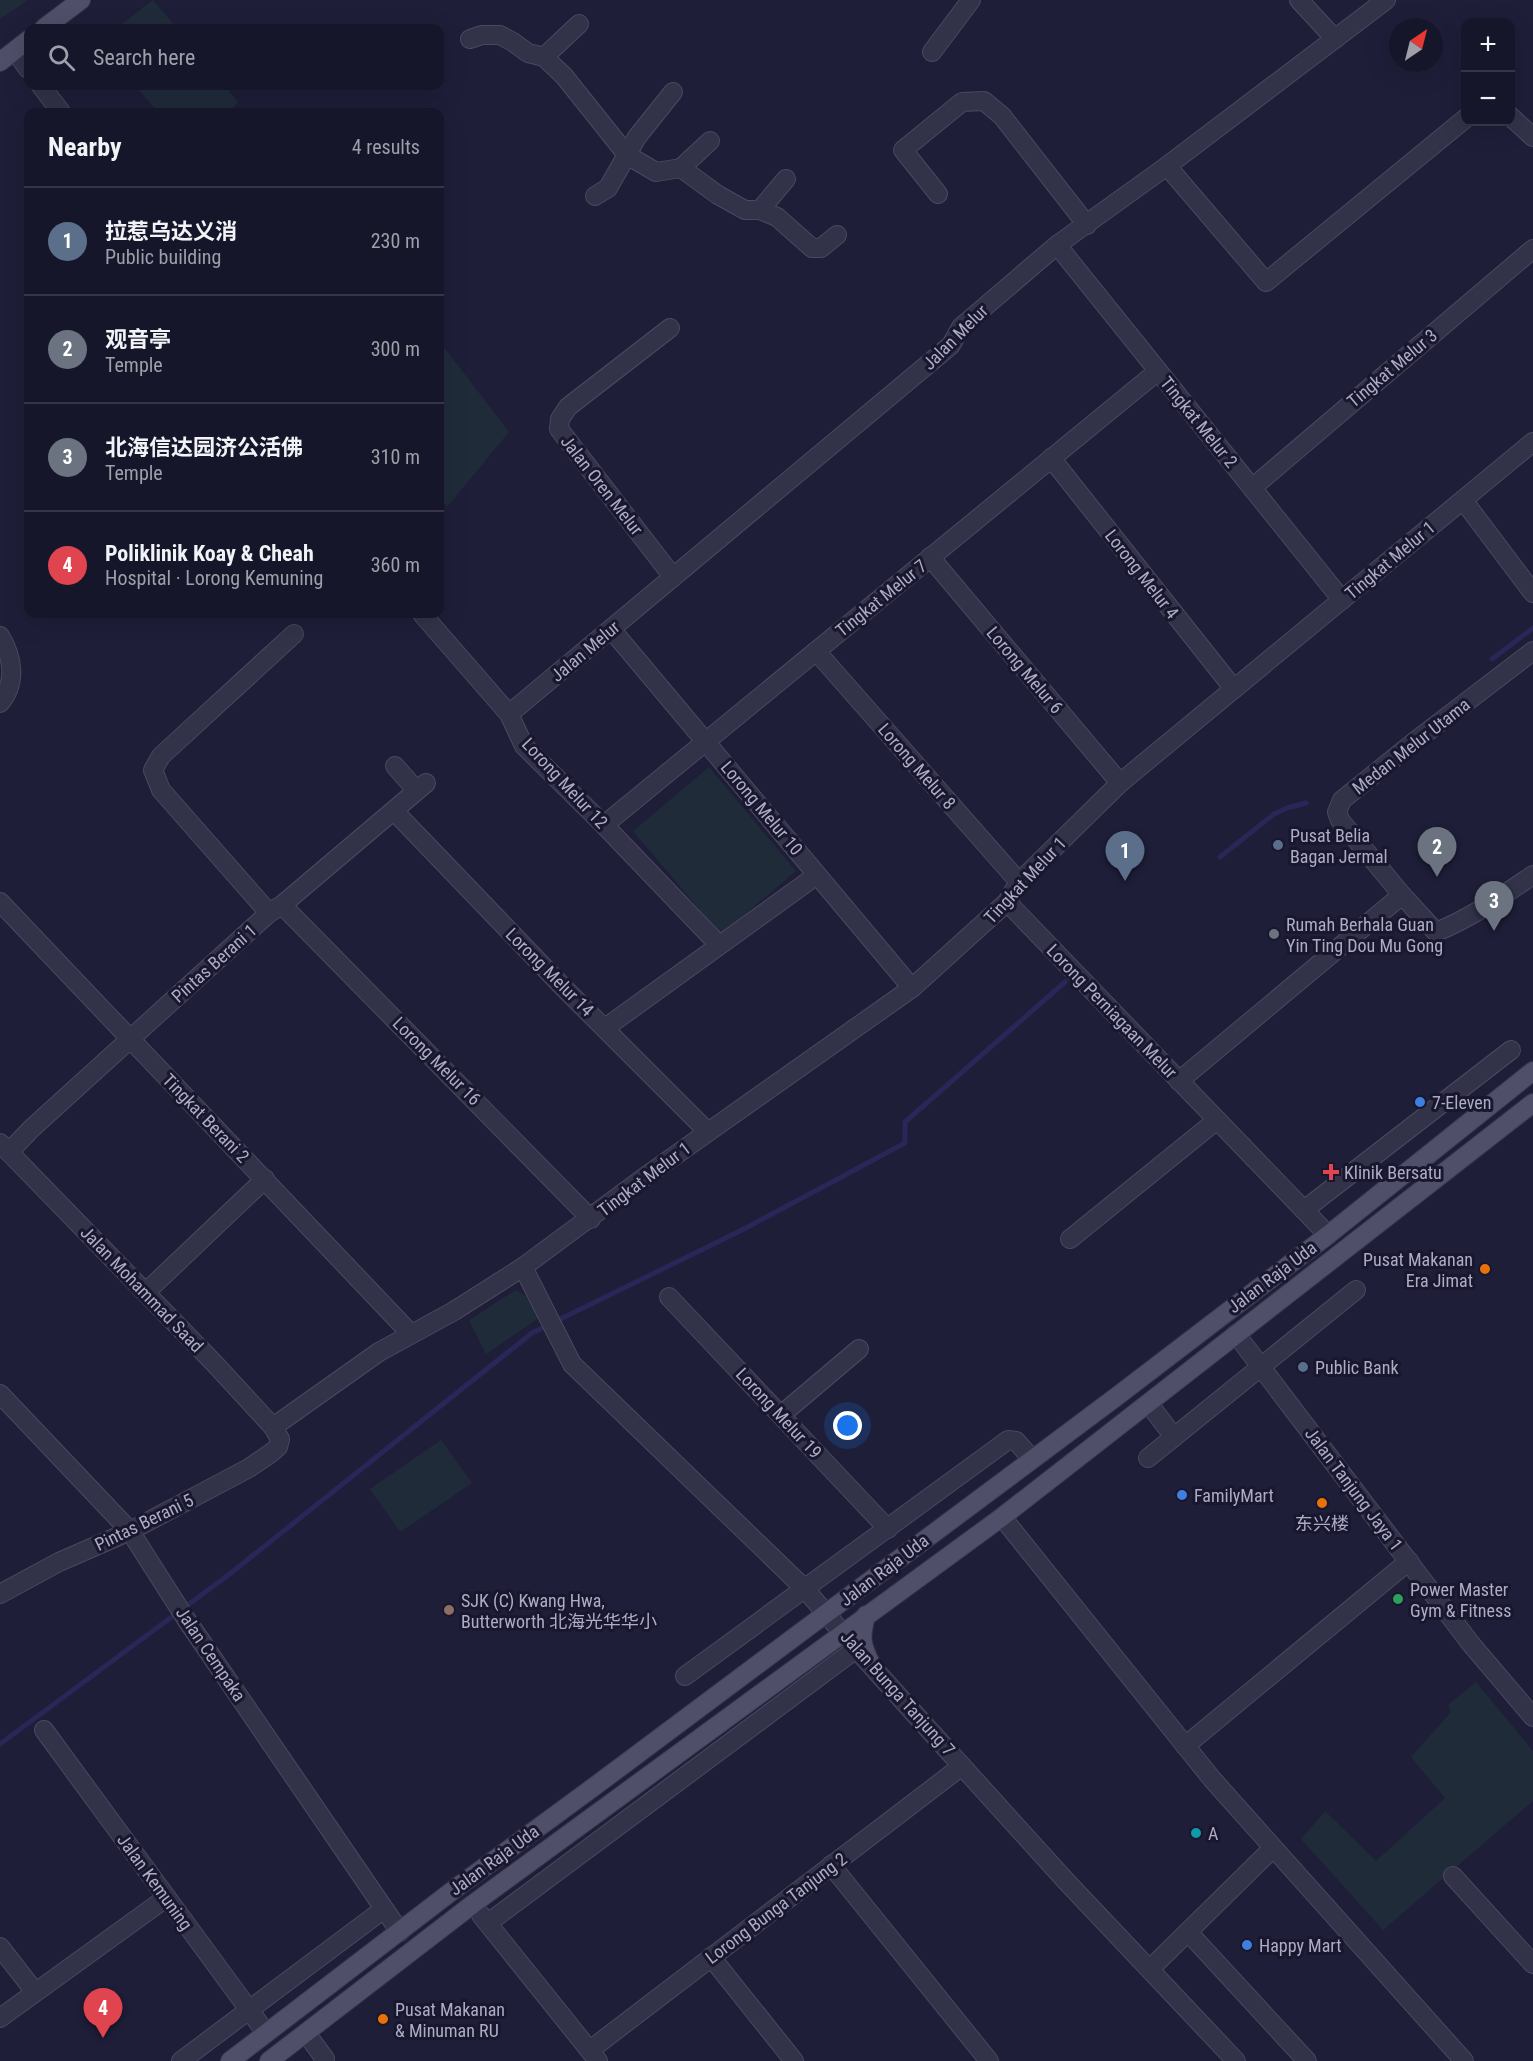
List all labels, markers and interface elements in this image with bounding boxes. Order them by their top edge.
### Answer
north arrow [1389,18,1443,72]
map controls [1461,18,1515,126]
button: + [1461,18,1515,72]
search box [24,24,444,90]
icon: search [45,41,78,74]
text: Search here [93,45,195,70]
button: − [1461,72,1515,126]
text: Nearby [48,132,122,162]
text: 4 results [352,135,420,159]
text: 拉惹乌达义消 [105,219,237,244]
text: 1 [62,229,73,253]
text: 230 m [371,229,420,253]
text: Public building [105,245,221,269]
street label: Jalan Melur [918,300,992,374]
street label: Tingkat Melur 3 [1343,324,1441,412]
text: 观音亭 [105,327,171,352]
text: 2 [62,337,73,361]
text: 300 m [371,337,420,361]
text: Temple [105,353,163,377]
street label: Tingkat Melur 2 [1156,372,1242,472]
street label: Jalan Oren Melur [557,431,648,539]
text: 北海信达园济公活佛 [105,435,303,460]
text: 3 [62,445,73,469]
text: 310 m [371,445,420,469]
text: Temple [105,461,163,485]
street label: Tingkat Melur 1 [1341,516,1439,604]
street label: Lorong Melur 4 [1101,525,1183,623]
text: Poliklinik Koay & Cheah [105,541,314,566]
text: 4 [62,553,73,577]
text: 360 m [371,553,420,577]
street label: Tingkat Melur 7 [831,555,931,641]
text: Hospital · Lorong Kemuning [105,566,323,590]
street label: Jalan Melur [546,616,624,686]
street label: Lorong Melur 6 [983,622,1067,718]
street label: Medan Melur Utama [1348,694,1474,798]
street label: Lorong Melur 8 [874,719,960,813]
street label: Lorong Melur 12 [518,733,612,833]
street label: Lorong Melur 10 [717,757,807,859]
place label: Pusat Belia Bagan Jermal [1290,825,1388,867]
pin: 2 [1418,828,1456,877]
street label: Tingkat Melur 1 [980,832,1070,928]
pin: 1 [1106,832,1144,881]
marker: Pusat Belia Bagan Jermal [1271,838,1285,852]
pin: 3 [1474,882,1514,931]
place label: Rumah Berhala Guan Yin Ting Dou Mu Gong [1286,914,1443,956]
street label: Pintas Berani 1 [167,919,261,1007]
street label: Lorong Melur 14 [502,924,598,1020]
marker: Rumah Berhala Guan Yin Ting Dou Mu Gong [1267,927,1281,941]
street label: Lorong Perniagaan Melur [1043,940,1182,1083]
street label: Lorong Melur 16 [389,1013,485,1109]
street label: Tingkat Berani 2 [158,1069,254,1167]
place label: 7-Eleven [1432,1092,1492,1113]
marker: 7-Eleven [1413,1095,1427,1109]
street label: Tingkat Melur 1 [593,1137,695,1221]
place label: Klinik Bersatu [1344,1162,1442,1183]
marker: Klinik Bersatu [1322,1163,1340,1181]
street label: Jalan Mohammad Saad [76,1222,208,1356]
street label: Jalan Raja Uda [1224,1237,1320,1317]
place label: Pusat Makanan Era Jimat [1363,1249,1473,1291]
marker: Pusat Makanan Era Jimat [1478,1262,1492,1276]
place label: Public Bank [1315,1357,1399,1378]
marker: Public Bank [1296,1360,1310,1374]
street label: Lorong Melur 19 [732,1363,826,1463]
your location [833,1411,862,1440]
street label: Jalan Tanjung Jaya 1 [1301,1423,1407,1555]
place label: FamilyMart [1194,1485,1274,1506]
marker: FamilyMart [1175,1488,1189,1502]
street label: Pintas Berani 5 [91,1489,197,1555]
marker: 东兴楼 [1315,1496,1329,1510]
place label: 东兴楼 [1295,1513,1349,1534]
street label: Jalan Raja Uda [836,1530,932,1610]
place label: Power Master Gym & Fitness [1410,1579,1511,1621]
place label: SJK (C) Kwang Hwa, Butterworth 北海光华华小 [461,1590,657,1632]
marker: Power Master Gym & Fitness [1391,1592,1405,1606]
street label: Jalan Cempaka [172,1603,250,1705]
marker: SJK (C) Kwang Hwa, Butterworth 北海光华华小 [442,1603,456,1617]
street label: Jalan Bunga Tanjung 7 [836,1626,960,1760]
street label: Jalan Raja Uda [445,1820,543,1900]
place label: A [1208,1823,1219,1844]
marker: A [1189,1826,1203,1840]
street label: Jalan Kemuning [113,1830,197,1934]
street label: Lorong Bunga Tanjung 2 [701,1848,851,1968]
place label: Happy Mart [1259,1935,1342,1956]
marker: Happy Mart [1240,1938,1254,1952]
pin: 4 [84,1988,122,2038]
place label: Pusat Makanan & Minuman RU [395,1999,505,2041]
marker: Pusat Makanan & Minuman RU [376,2012,390,2026]

